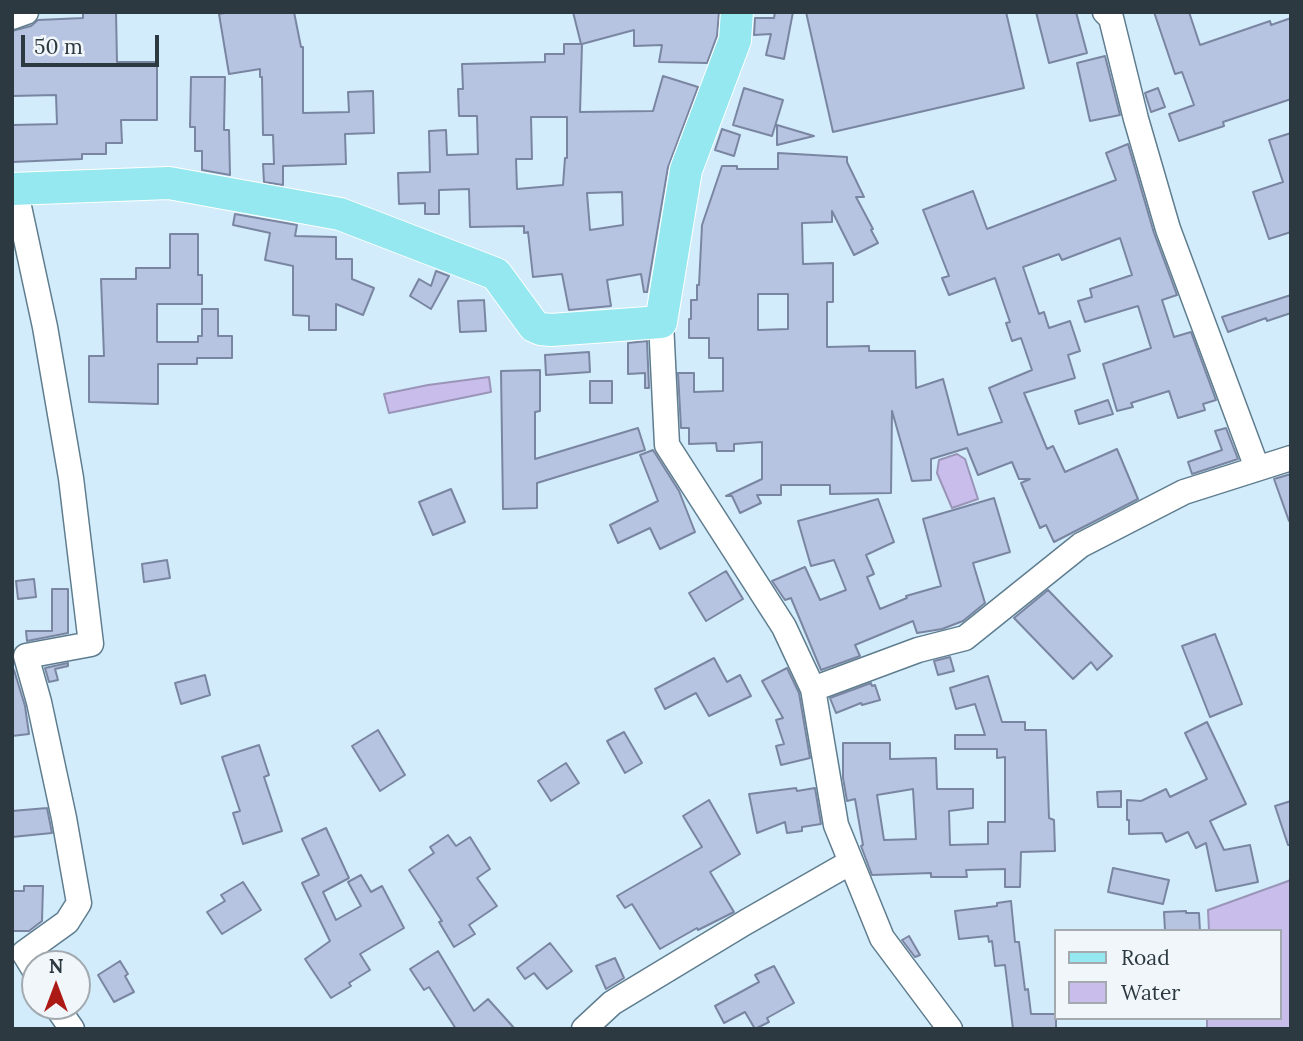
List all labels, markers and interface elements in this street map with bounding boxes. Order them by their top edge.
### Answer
scale bar [24,21,163,65]
text: 50 m [34,33,83,60]
legend [1054,929,1282,1020]
text: Road [1121,944,1170,971]
north arrow [21,950,91,1020]
text: N [49,954,63,978]
text: Water [1121,979,1180,1006]

